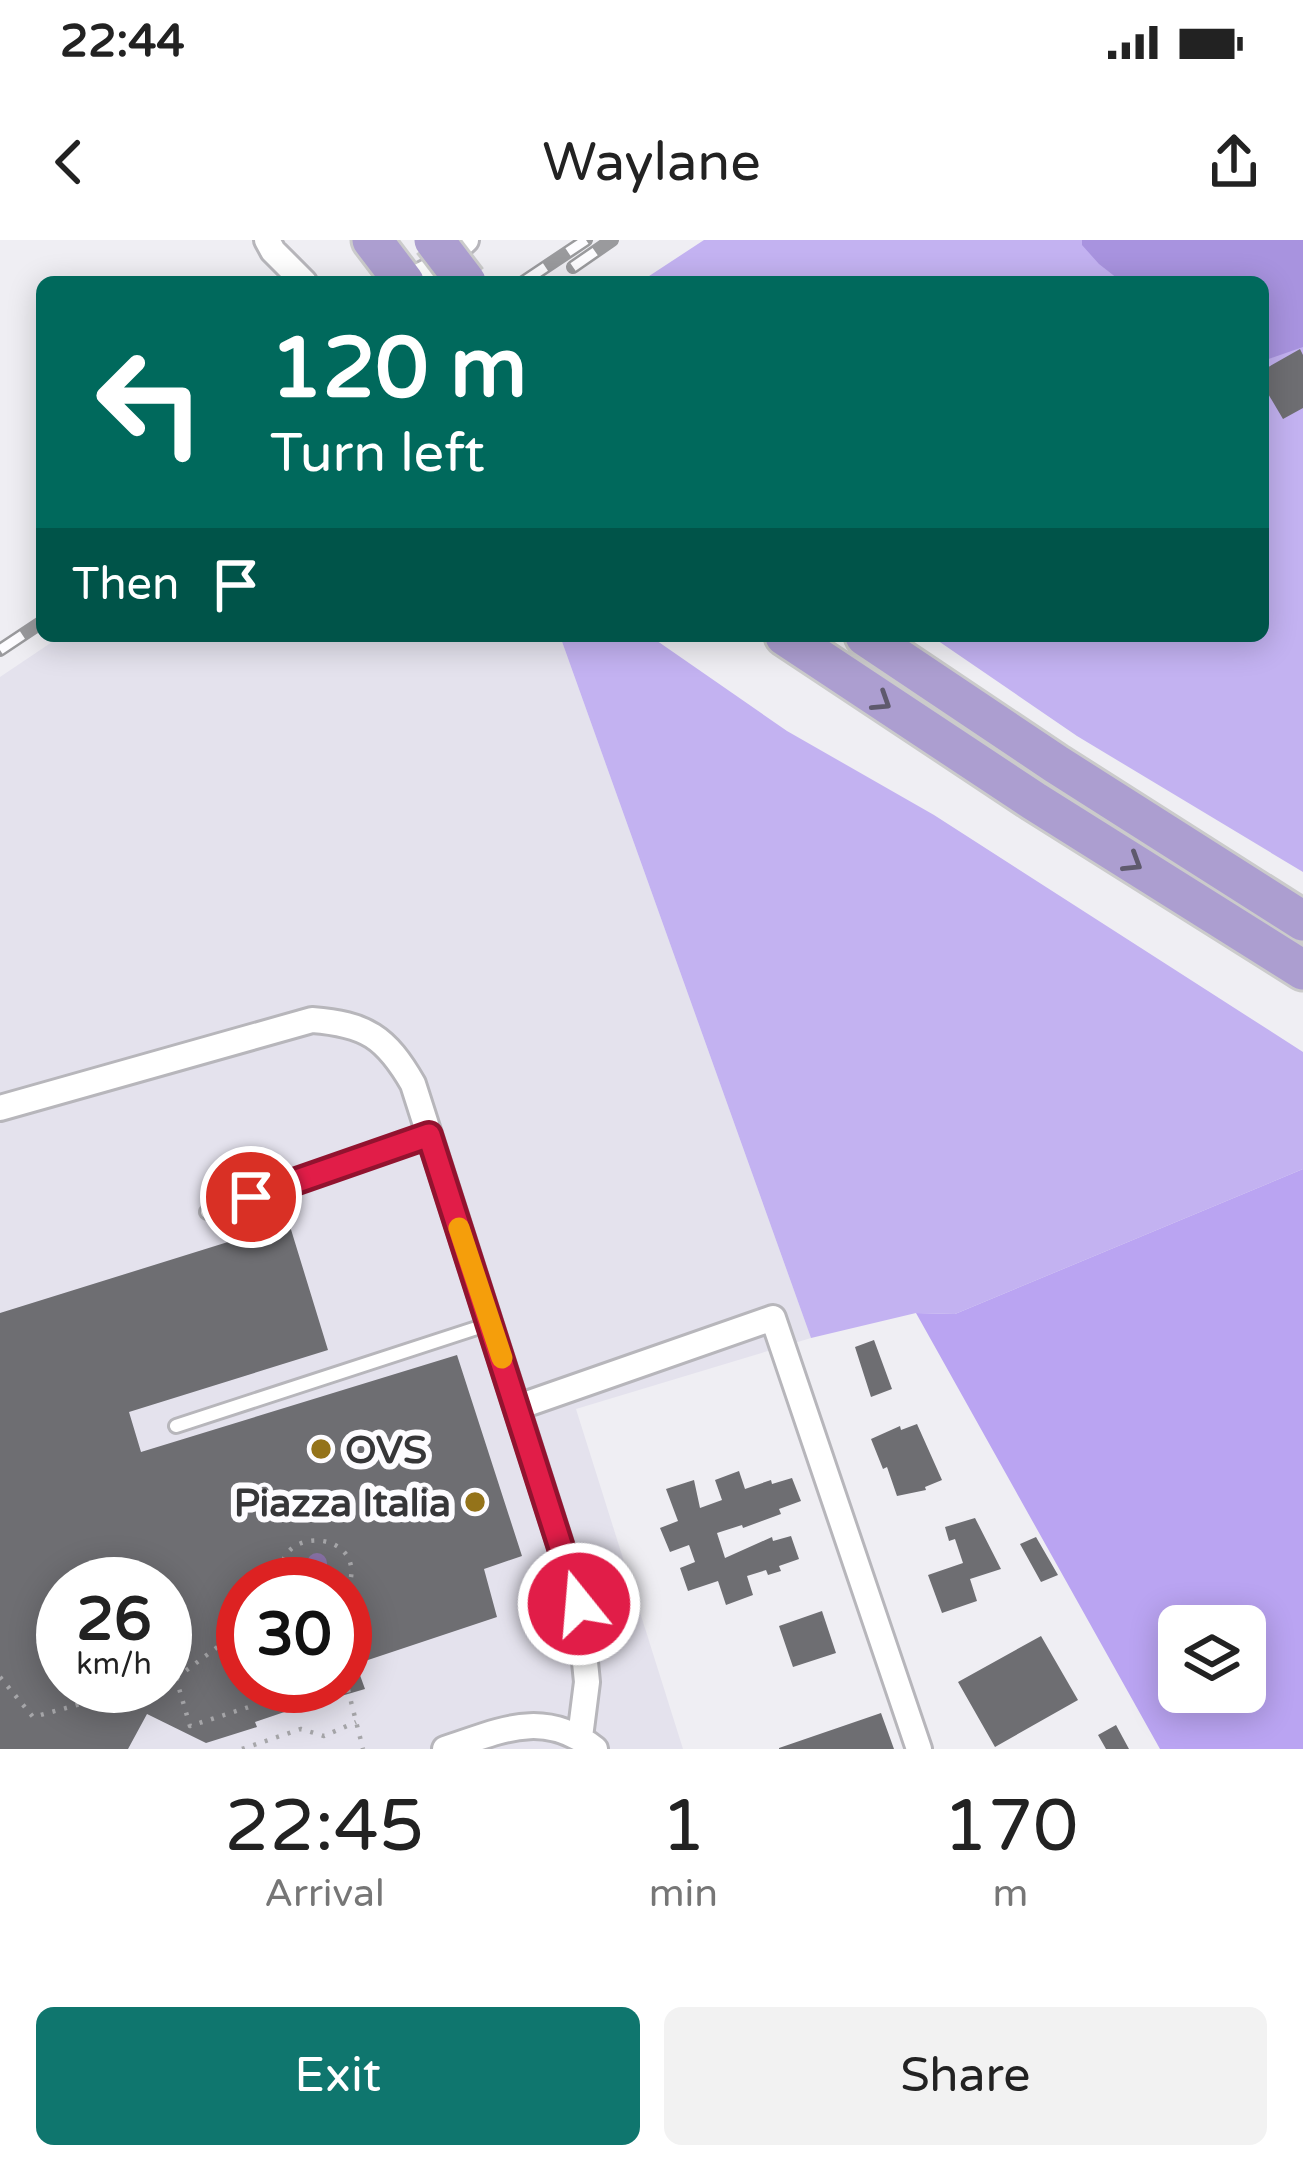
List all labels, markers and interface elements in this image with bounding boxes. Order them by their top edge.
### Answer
text: 22:44 [60,15,185,69]
icon: back [36,129,102,195]
icon: share [1201,129,1267,195]
text: Waylane [542,130,761,195]
text: 120 m [270,319,527,420]
icon: left [72,324,228,480]
text: Turn left [270,421,485,486]
icon: arrive [203,552,269,618]
text: Then [72,558,179,612]
one-way arrow [868,688,890,710]
one-way arrow [1120,849,1142,871]
pin [200,1146,302,1248]
icon: arrive [218,1164,284,1230]
place label: OVS [345,1427,427,1474]
marker: OVS [308,1436,334,1462]
place label: Piazza Italia [234,1480,451,1527]
marker: Piazza Italia [462,1489,488,1515]
position arrow [516,1541,642,1667]
speed limit sign: 30 [216,1557,372,1713]
text: 26 [76,1584,152,1656]
map controls [1158,1605,1266,1713]
button: layers [1158,1605,1266,1713]
text: km/h [76,1646,152,1683]
text: 22:45 [225,1784,424,1871]
text: 1 [661,1784,706,1871]
text: 170 [943,1784,1078,1871]
text: Arrival [264,1870,385,1917]
text: min [649,1870,718,1917]
text: m [993,1870,1028,1917]
button: Exit [36,2007,640,2145]
button: Share [664,2007,1267,2145]

